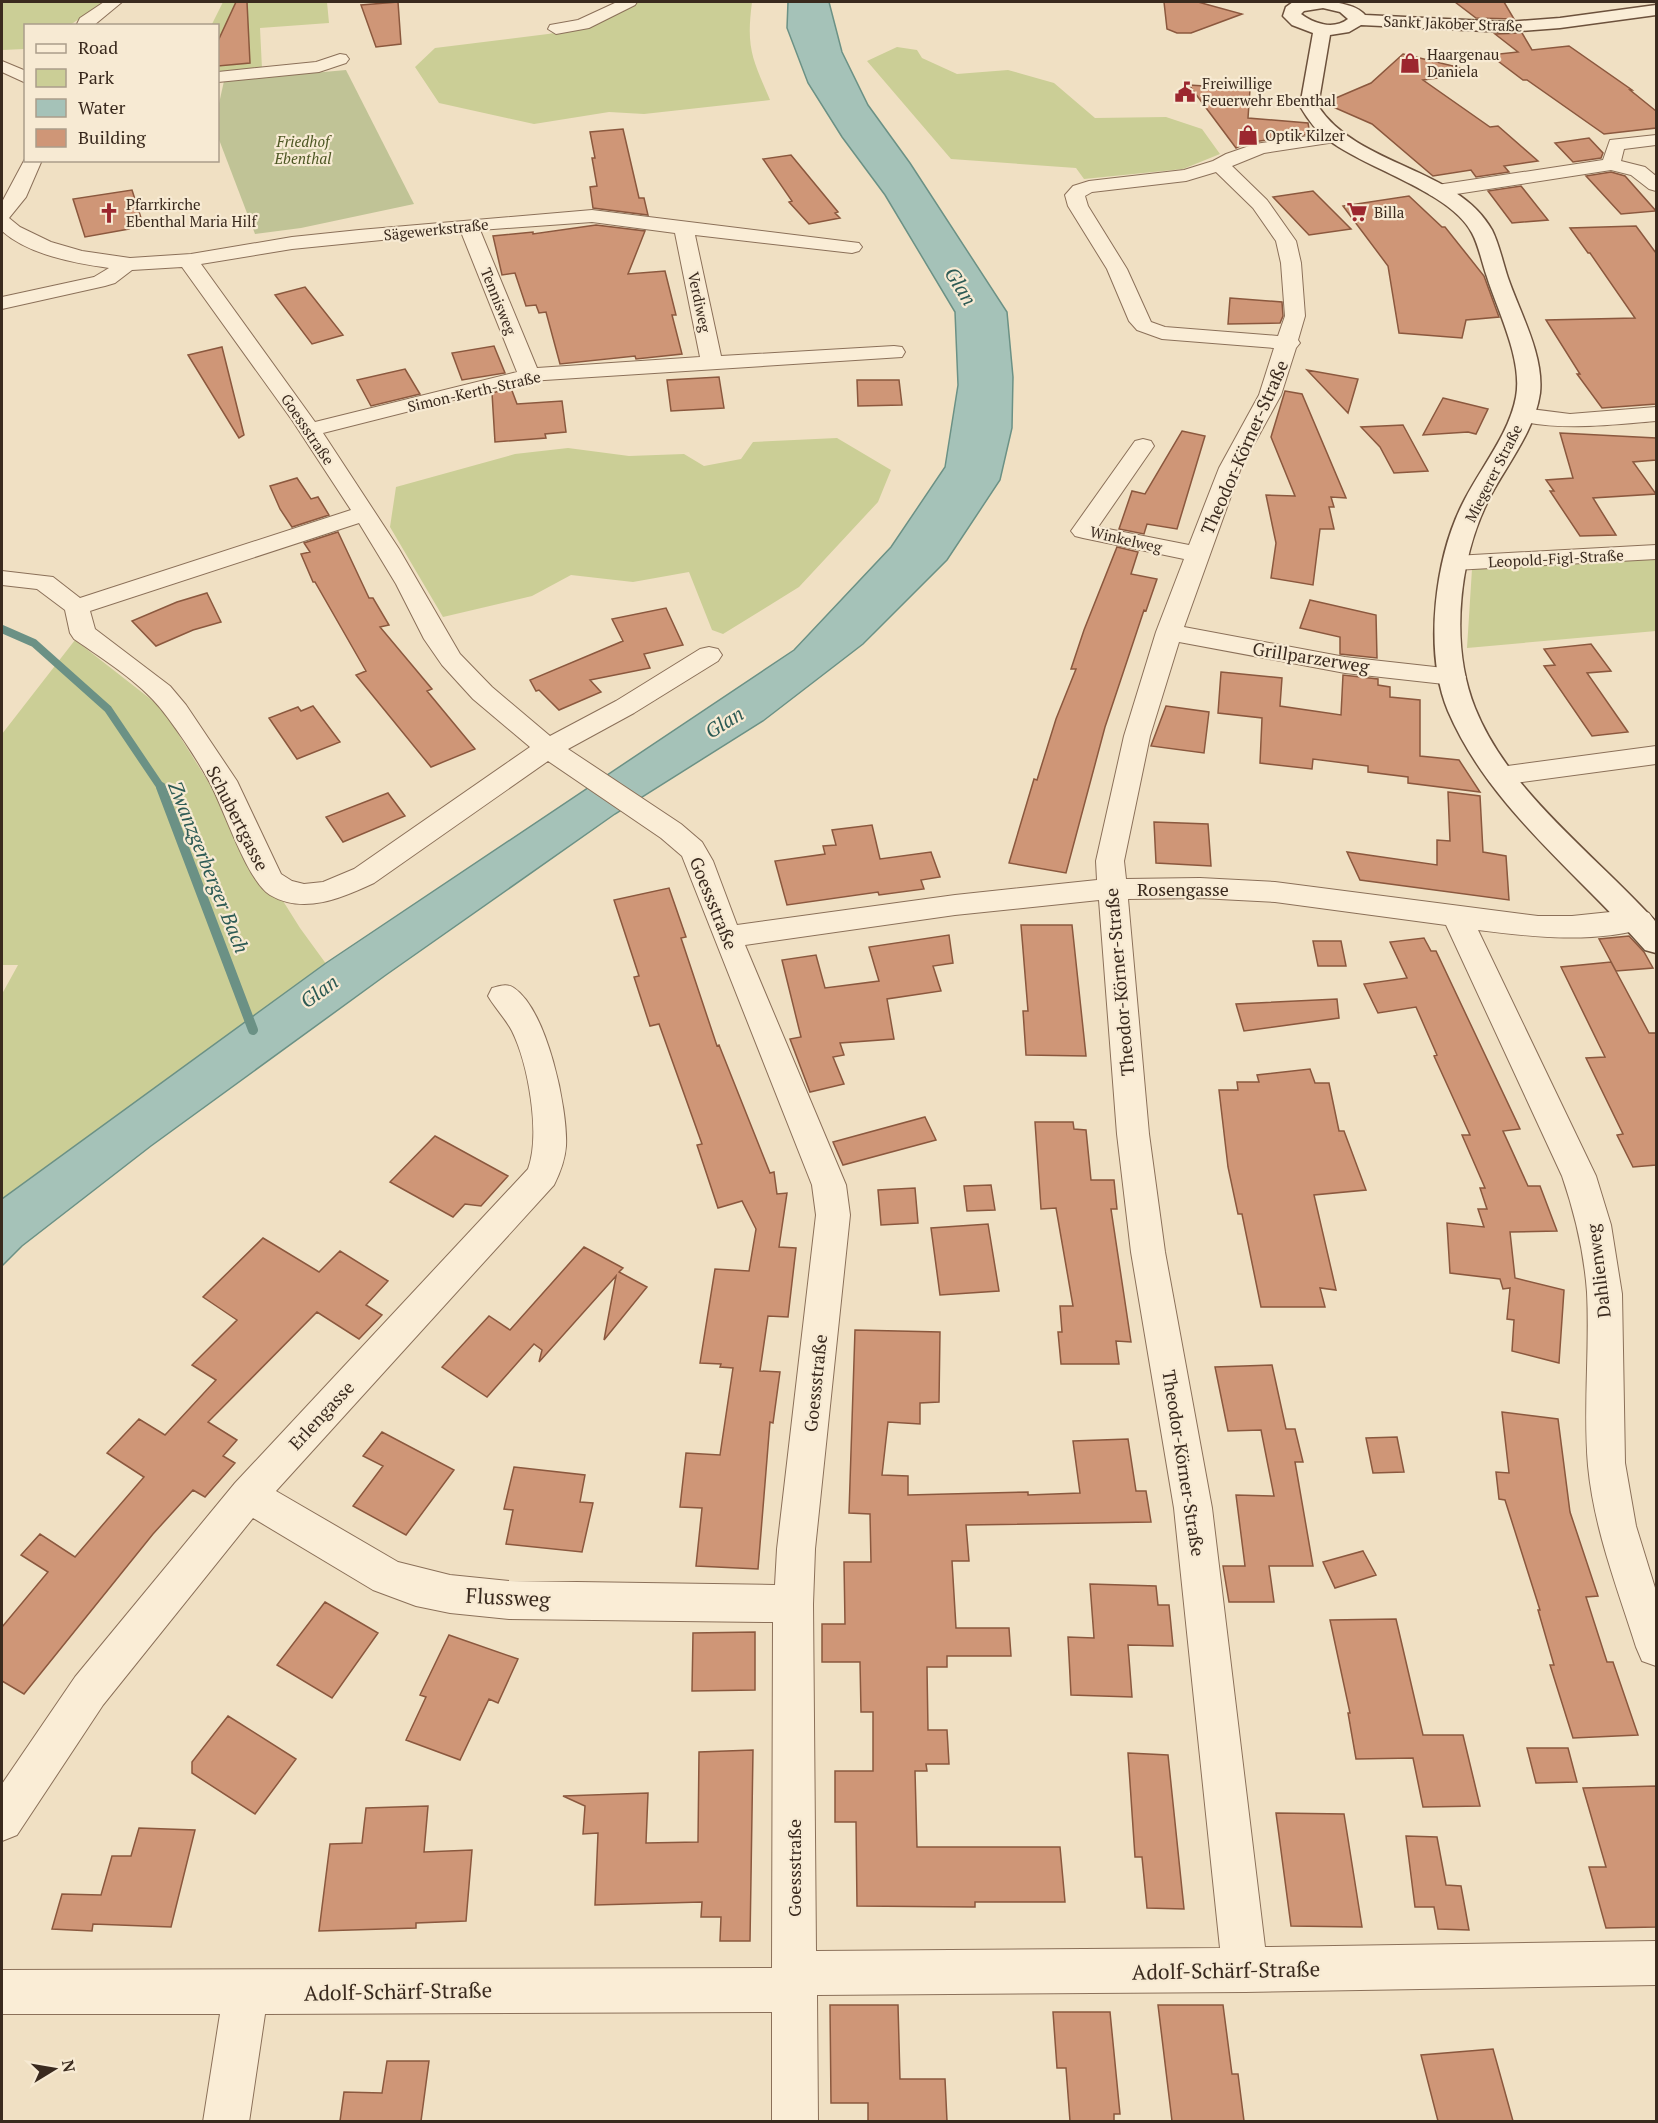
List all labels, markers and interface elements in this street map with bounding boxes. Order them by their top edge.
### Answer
street label: Sankt Jakober Straße [1383,11,1523,35]
legend [24,24,219,162]
text: Road [78,35,118,59]
place label: Haargenau Daniela [1427,44,1500,81]
shop icon: Haargenau Daniela [1398,51,1422,75]
text: Park [78,65,115,89]
place label: Freiwillige Feuerwehr Ebenthal [1202,73,1336,110]
public building icon: Freiwillige Feuerwehr Ebenthal [1173,80,1197,104]
text: Water [78,95,125,119]
shop icon: Optik Kilzer [1236,123,1260,147]
text: Building [78,125,146,149]
place label: Optik Kilzer [1265,125,1345,145]
park label: Friedhof Ebenthal [274,131,332,168]
place label: Pfarrkirche Ebenthal Maria Hilf [126,194,257,231]
supermarket icon: Billa [1345,200,1369,224]
church icon: Pfarrkirche Ebenthal Maria Hilf [97,201,121,225]
place label: Billa [1374,202,1405,222]
street label: Sägewerkstraße [383,214,489,244]
water label: Glan [939,262,983,310]
street label: Tennisweg [476,264,522,339]
street label: Verdiweg [684,270,716,335]
street label: Theodor-Körner-Straße [1195,356,1293,538]
street label: Simon-Kerth-Straße [405,366,543,416]
street label: Goessstraße [277,390,339,468]
street label: Miegerer Straße [1460,421,1526,525]
street label: Winkelweg [1088,521,1165,557]
street label: Leopold-Figl-Straße [1488,544,1624,572]
street label: Grillparzerweg [1251,636,1372,678]
water label: Glan [700,700,748,744]
street label: Schubertgasse [201,762,275,874]
water label: Zwanzgerberger Bach [162,777,256,957]
street label: Goessstraße [685,853,743,953]
street label: Rosengasse [1137,877,1229,901]
street label: Theodor-Körner-Straße [1099,887,1139,1077]
water label: Glan [295,968,343,1014]
street label: Dahlienweg [1580,1222,1616,1319]
street label: Goessstraße [798,1333,832,1433]
street label: Theodor-Körner-Straße [1157,1368,1211,1558]
street label: Erlengasse [283,1375,359,1455]
street label: Flussweg [465,1581,552,1613]
street label: Goessstraße [782,1819,806,1917]
street label: Adolf-Schärf-Straße [1132,1954,1320,1986]
street label: Adolf-Schärf-Straße [304,1975,492,2007]
north arrow [24,2039,84,2099]
text: N [57,2058,81,2074]

